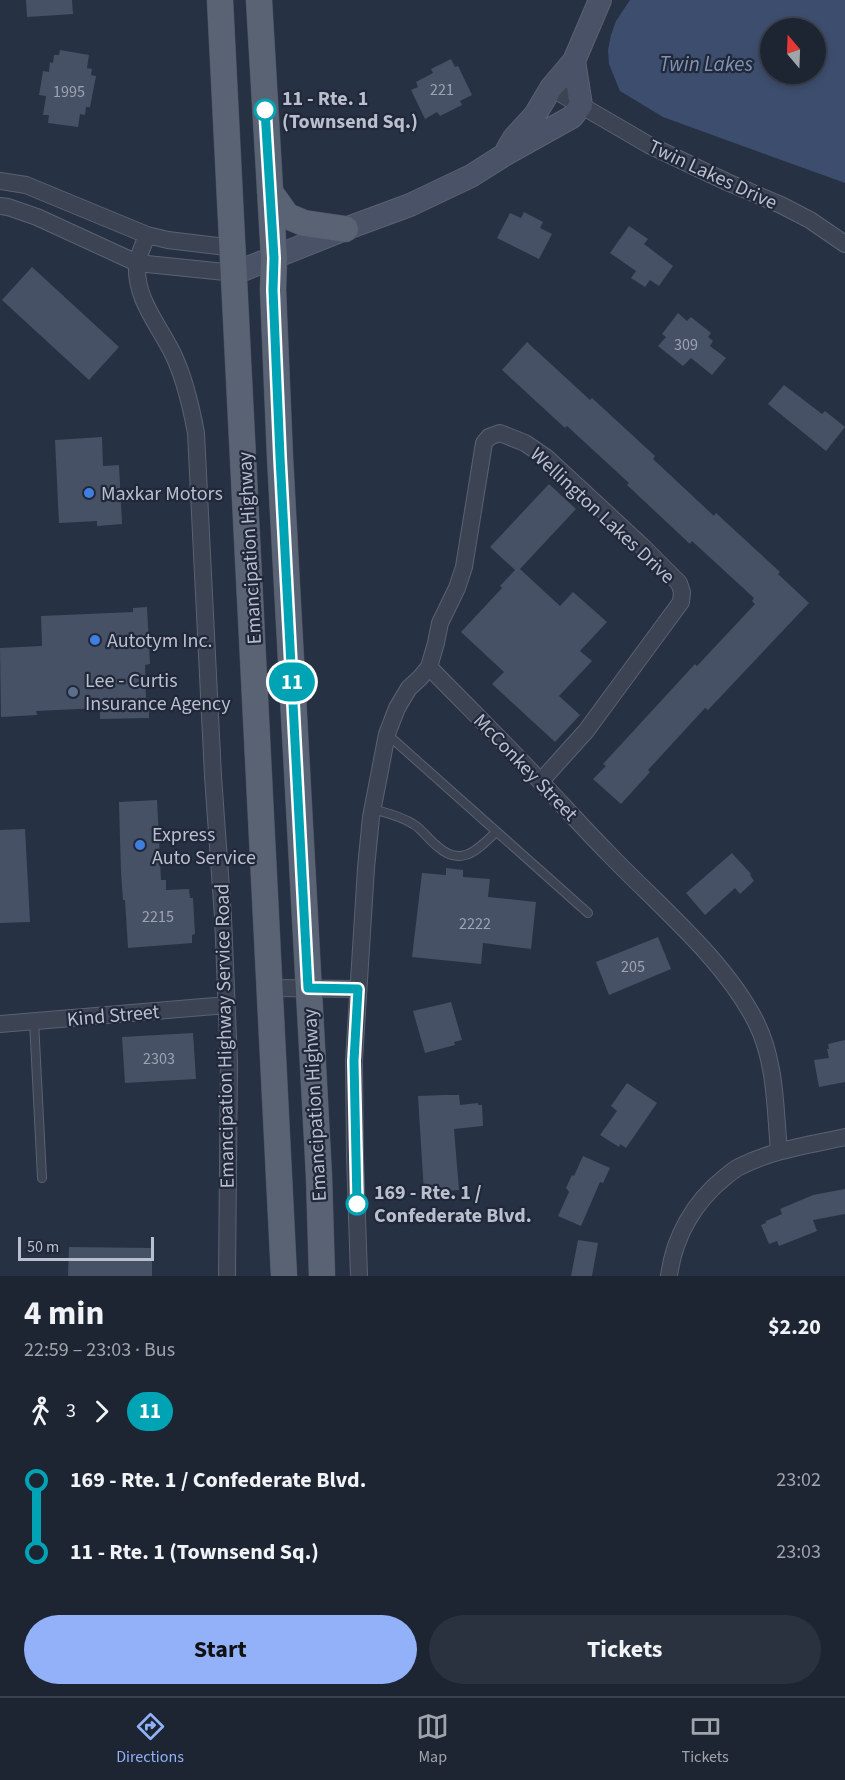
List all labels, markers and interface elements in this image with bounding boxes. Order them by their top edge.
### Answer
north arrow [760,18,826,84]
map controls [760,18,826,84]
water label: Twin Lakes [659,49,753,79]
house number: 221 [430,79,454,101]
house number: 1995 [53,81,85,103]
place label: 11 - Rte. 1 (Townsend Sq.) [282,85,418,136]
marker: 11 - Rte. 1 (Townsend Sq.) [254,99,276,121]
street label: Twin Lakes Drive [644,133,782,217]
house number: 309 [674,334,698,356]
street label: Wellington Lakes Drive [524,441,681,590]
street label: Emancipation Highway [231,450,269,645]
place label: Maxkar Motors [101,480,223,508]
marker: Maxkar Motors [82,486,96,500]
place label: Autotym Inc. [107,627,213,655]
marker: Autotym Inc. [88,633,102,647]
line badge: 11 [265,662,319,702]
place label: Lee - Curtis Insurance Agency [85,667,231,718]
text: 11 [281,667,303,697]
marker: Lee - Curtis Insurance Agency [66,685,80,699]
street label: McConkey Street [467,708,584,828]
place label: Express Auto Service [152,821,256,872]
marker: Express Auto Service [133,838,147,852]
street label: Emancipation Highway Service Road [208,883,242,1189]
house number: 2215 [142,906,174,928]
house number: 2222 [459,913,491,935]
house number: 205 [621,956,645,978]
street label: Kind Street [66,998,161,1034]
street label: Emancipation Highway [296,1007,334,1202]
house number: 2303 [143,1048,175,1070]
place label: 169 - Rte. 1 / Confederate Blvd. [374,1179,532,1230]
marker: 169 - Rte. 1 / Confederate Blvd. [346,1193,368,1215]
scale bar [18,1234,154,1262]
text: 50 m [27,1236,59,1258]
text: 4 min [24,1290,104,1337]
text: $2.20 [768,1311,821,1343]
text: 22:59 – 23:03 · Bus [24,1336,175,1364]
icon: walk [24,1395,57,1428]
icon: forward [85,1395,118,1428]
text: 11 [139,1396,161,1426]
text: 3 [66,1397,76,1425]
text: 169 - Rte. 1 / Confederate Blvd. [70,1464,366,1496]
text: 23:02 [776,1466,821,1494]
text: 11 - Rte. 1 (Townsend Sq.) [70,1536,319,1568]
text: 23:03 [776,1538,821,1566]
button: Start [24,1615,417,1684]
button: Tickets [429,1615,821,1684]
tab: Directions [116,1710,184,1768]
tab: Map [416,1710,449,1768]
tab: Tickets [682,1710,729,1768]

